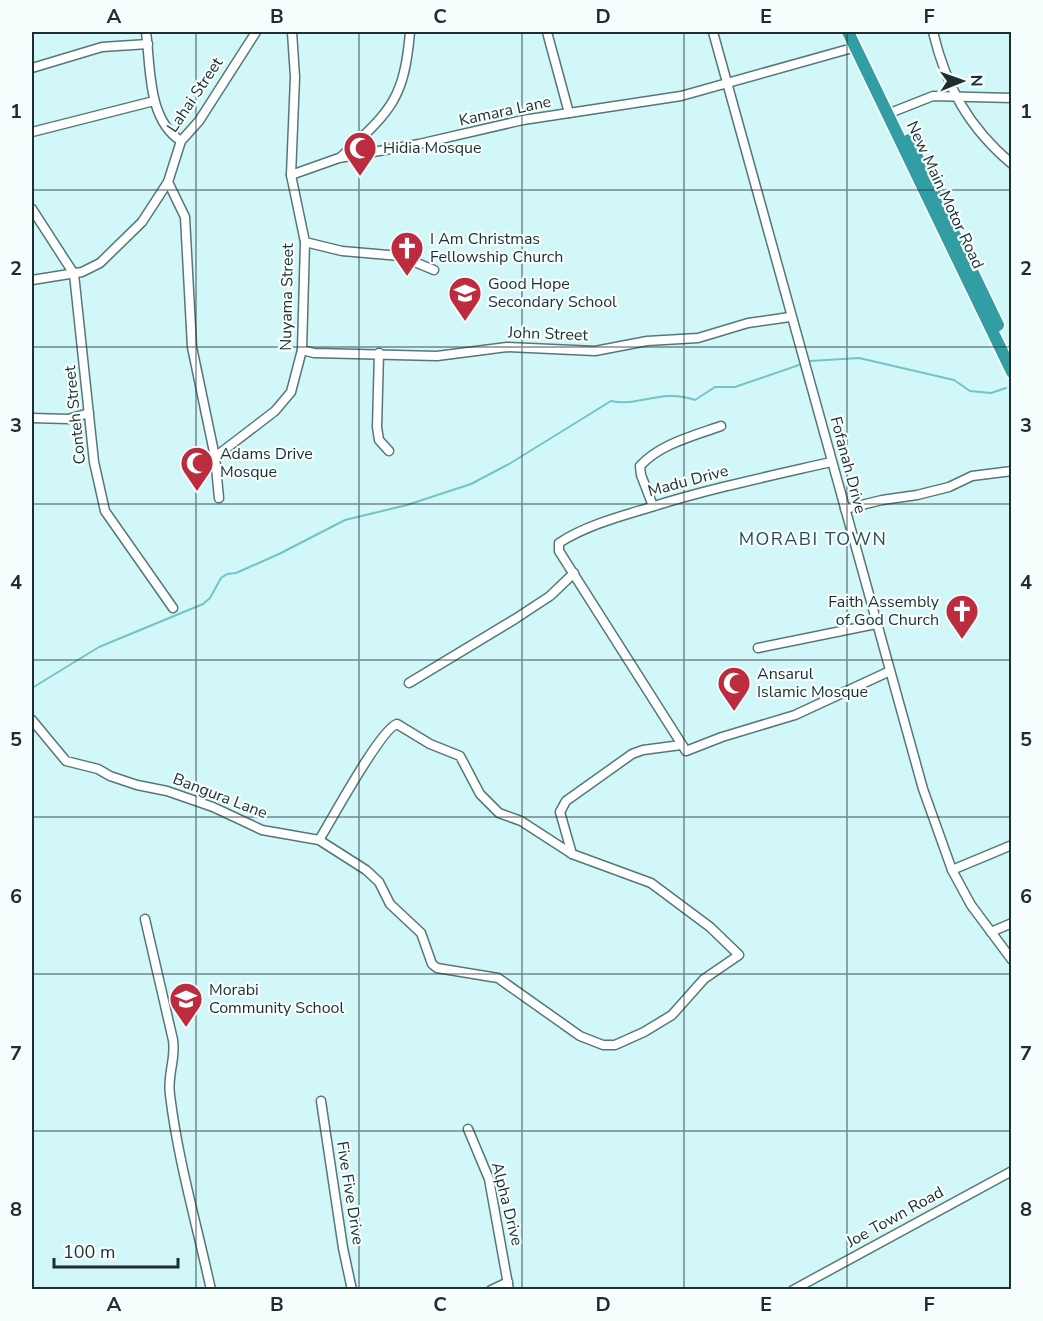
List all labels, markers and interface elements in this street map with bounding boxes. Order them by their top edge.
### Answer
text: A [107,3,122,30]
text: B [270,3,284,30]
text: C [433,3,447,30]
text: D [595,3,611,30]
text: E [760,3,772,30]
text: F [923,3,935,30]
north arrow [932,51,992,111]
street label: Lahai Street [162,53,228,137]
text: N [965,75,987,87]
street label: Kamara Lane [457,91,553,131]
text: 1 [10,98,22,125]
text: 1 [1020,98,1032,125]
street label: New Main Motor Road [901,117,989,273]
mosque icon: Hidia Mosque [342,130,378,177]
place label: Hidia Mosque [383,137,482,159]
place label: I Am Christmas Fellowship Church [430,228,563,268]
church icon: I Am Christmas Fellowship Church [389,230,425,277]
street label: Nuyama Street [275,243,299,351]
text: 2 [10,255,22,282]
text: 2 [1020,255,1032,282]
place label: Good Hope Secondary School [488,273,617,313]
school or university icon: Good Hope Secondary School [447,275,483,322]
street label: John Street [507,322,589,346]
street label: Conteh Street [59,364,91,465]
text: 3 [10,412,22,439]
text: 3 [1020,412,1032,439]
street label: Fofanah Drive [824,414,872,516]
place label: Adams Drive Mosque [220,443,313,483]
mosque icon: Adams Drive Mosque [179,445,215,492]
street label: Madu Drive [645,460,731,502]
district label: MORABI TOWN [739,527,887,551]
text: 4 [10,569,22,596]
text: 4 [1020,569,1032,596]
place label: Faith Assembly of God Church [828,591,940,631]
church icon: Faith Assembly of God Church [944,593,980,640]
place label: Ansarul Islamic Mosque [757,663,868,703]
mosque icon: Ansarul Islamic Mosque [716,665,752,712]
text: 5 [10,726,22,753]
text: 5 [1020,726,1032,753]
street label: Bangura Lane [169,768,271,824]
text: 6 [10,883,22,910]
text: 6 [1020,883,1032,910]
place label: Morabi Community School [209,979,344,1019]
school or university icon: Morabi Community School [168,981,204,1028]
text: 7 [10,1040,22,1067]
text: 7 [1020,1040,1032,1067]
street label: Five Five Drive [331,1140,369,1246]
street label: Alpha Drive [486,1160,528,1248]
street label: Joe Town Road [842,1181,947,1253]
text: 8 [10,1196,22,1223]
text: 8 [1020,1196,1032,1223]
scale bar [54,1231,178,1269]
text: 100 m [63,1240,115,1264]
text: A [107,1291,122,1318]
text: B [270,1291,284,1318]
text: C [433,1291,447,1318]
text: D [595,1291,611,1318]
text: E [760,1291,772,1318]
text: F [923,1291,935,1318]

